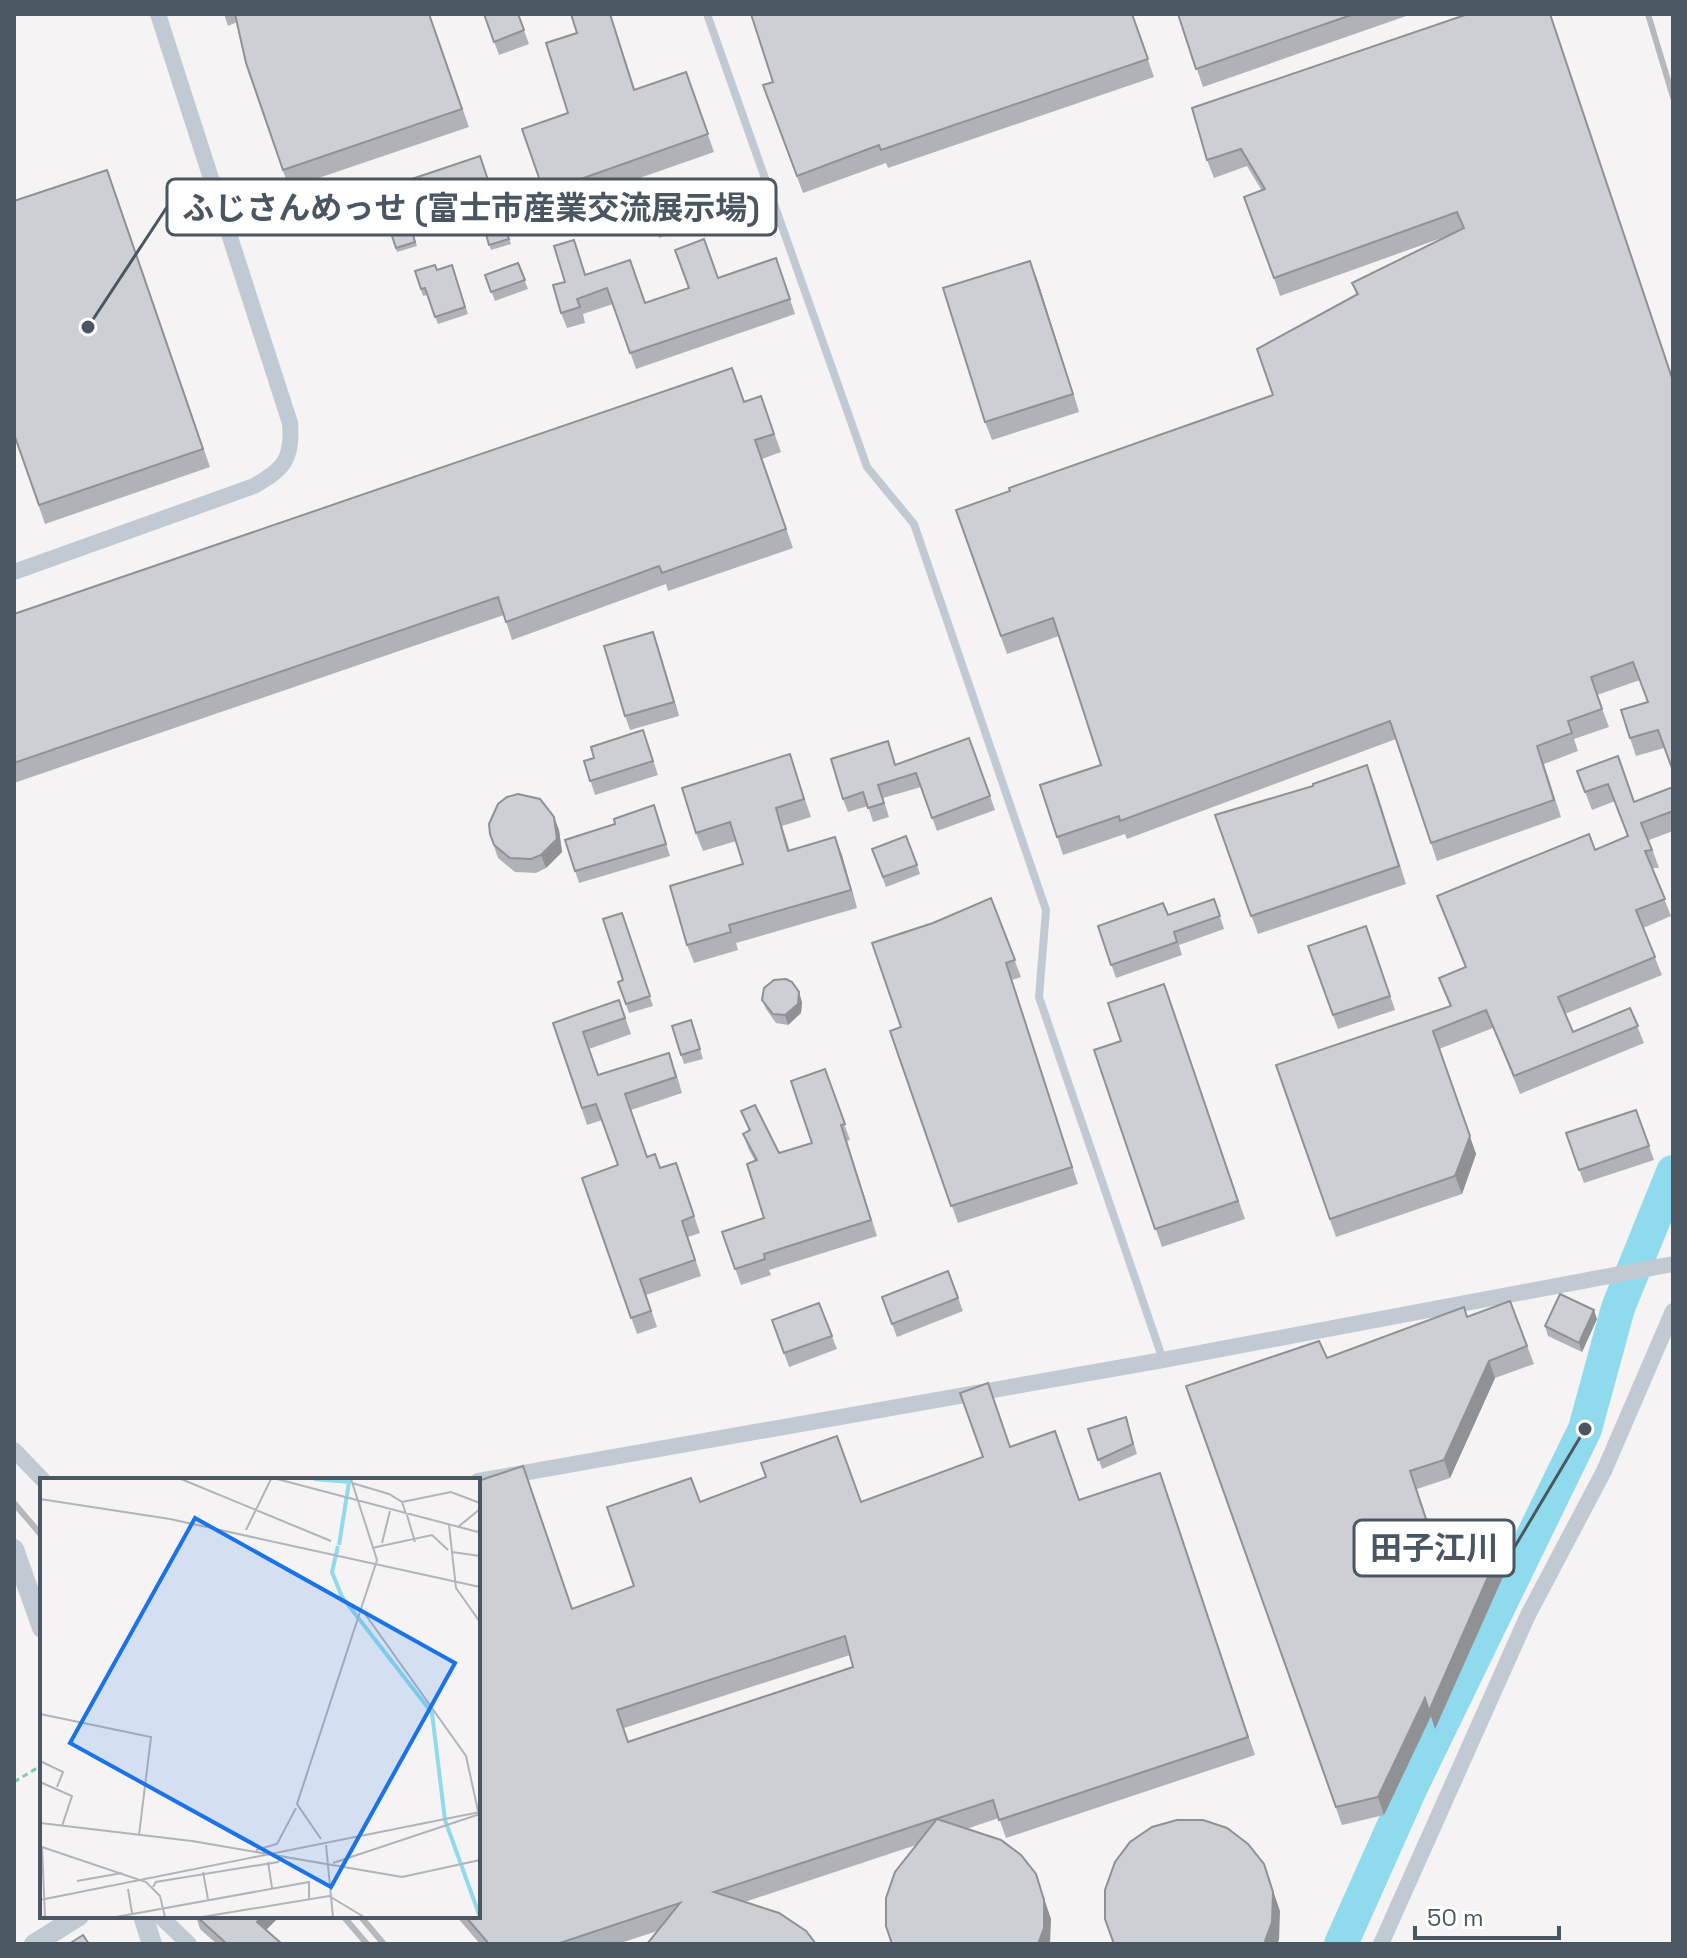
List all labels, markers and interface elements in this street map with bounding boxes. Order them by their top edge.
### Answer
callout: ふじさんめっせ (富士市産業交流展示場) [167,179,776,235]
text: ふじさんめっせ (富士市産業交流展示場) [182,188,760,228]
inset map [40,1478,480,1918]
callout: 田子江川 [1354,1520,1514,1576]
text: 田子江川 [1370,1528,1498,1568]
scale bar [1415,1890,1559,1940]
text: 50 m [1427,1902,1484,1933]

